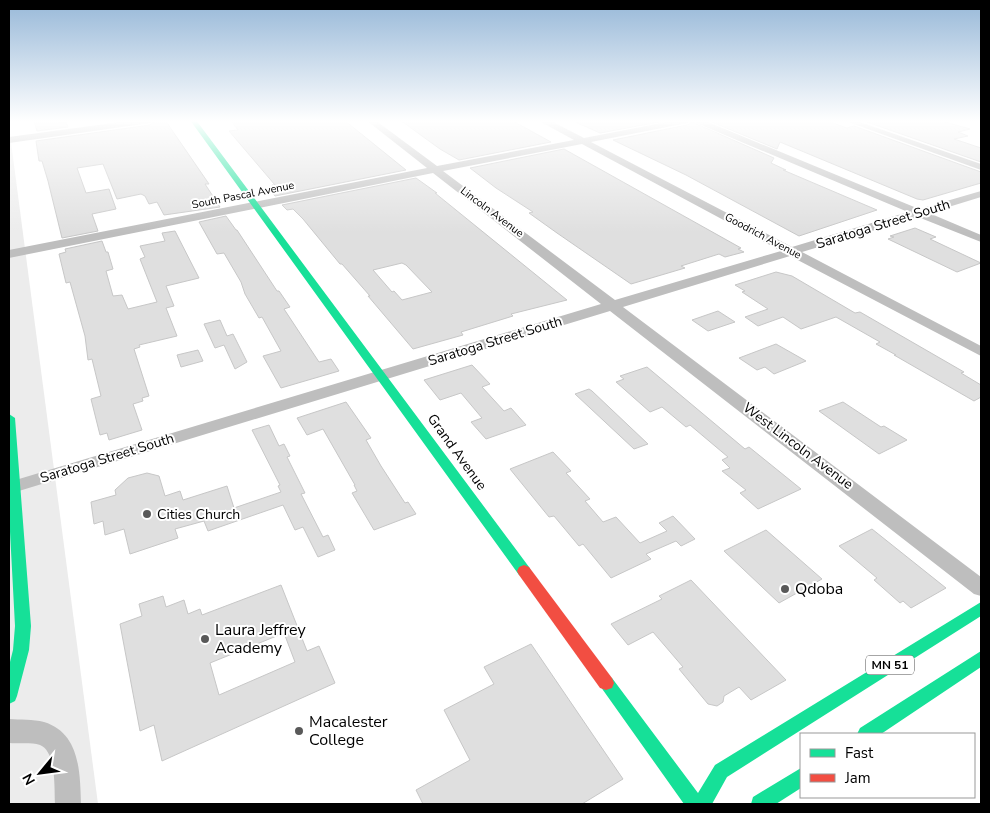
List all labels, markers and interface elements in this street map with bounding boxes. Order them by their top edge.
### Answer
street label: South Pascal Avenue [190,178,296,212]
street label: Lincoln Avenue [457,183,527,241]
street label: Saratoga Street South [814,195,952,253]
street label: Goodrich Avenue [722,209,804,263]
street label: Saratoga Street South [426,312,564,370]
street label: West Lincoln Avenue [739,398,857,494]
street label: Grand Avenue [423,410,491,494]
street label: Saratoga Street South [38,429,176,487]
place label: Cities Church [157,505,240,524]
marker: Cities Church [141,508,153,520]
place label: Qdoba [795,578,843,600]
marker: Qdoba [779,583,791,595]
place label: Laura Jeffrey Academy [215,619,307,659]
marker: Laura Jeffrey Academy [199,633,211,645]
road number: MN 51 [866,656,914,674]
place label: Macalester College [309,711,388,751]
marker: Macalester College [293,725,305,737]
legend [800,733,975,798]
text: Fast [845,743,874,763]
north arrow [15,748,65,798]
text: Jam [844,768,871,788]
text: N [18,770,40,788]

